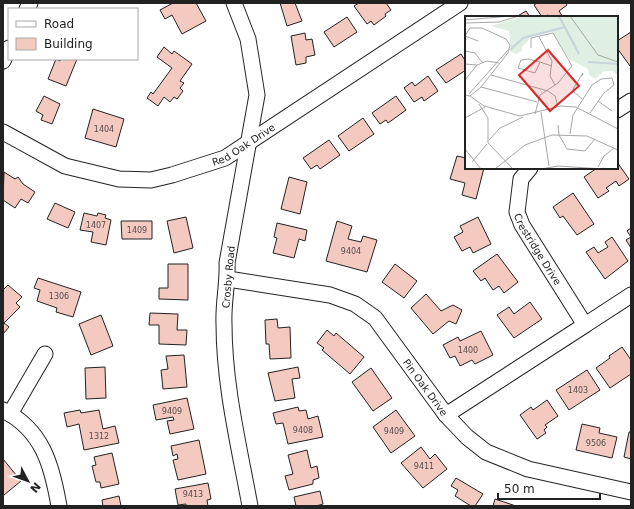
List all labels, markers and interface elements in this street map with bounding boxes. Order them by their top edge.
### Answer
legend [8,8,138,60]
inset map [465,16,618,169]
text: Road [44,17,74,31]
text: Building [44,37,93,51]
street label: Red Oak Drive [211,122,277,168]
house number: 1404 [94,125,114,134]
street label: Crestridge Drive [512,212,563,287]
house number: 1407 [86,221,106,230]
house number: 1409 [127,226,147,235]
street label: Crosby Road [220,245,237,309]
house number: 9404 [341,247,361,256]
house number: 1306 [49,292,69,301]
house number: 1400 [458,346,478,355]
street label: Pin Oak Drive [401,357,450,418]
house number: 1403 [568,386,588,395]
house number: 9409 [162,407,182,416]
house number: 9408 [293,426,313,435]
house number: 9409 [384,427,404,436]
house number: 1312 [89,432,109,441]
house number: 9506 [586,439,606,448]
north arrow [8,461,48,501]
house number: 9411 [414,462,434,471]
scale bar [498,475,600,501]
text: N [27,479,43,495]
text: 50 m [504,482,535,496]
house number: 9413 [183,490,203,499]

